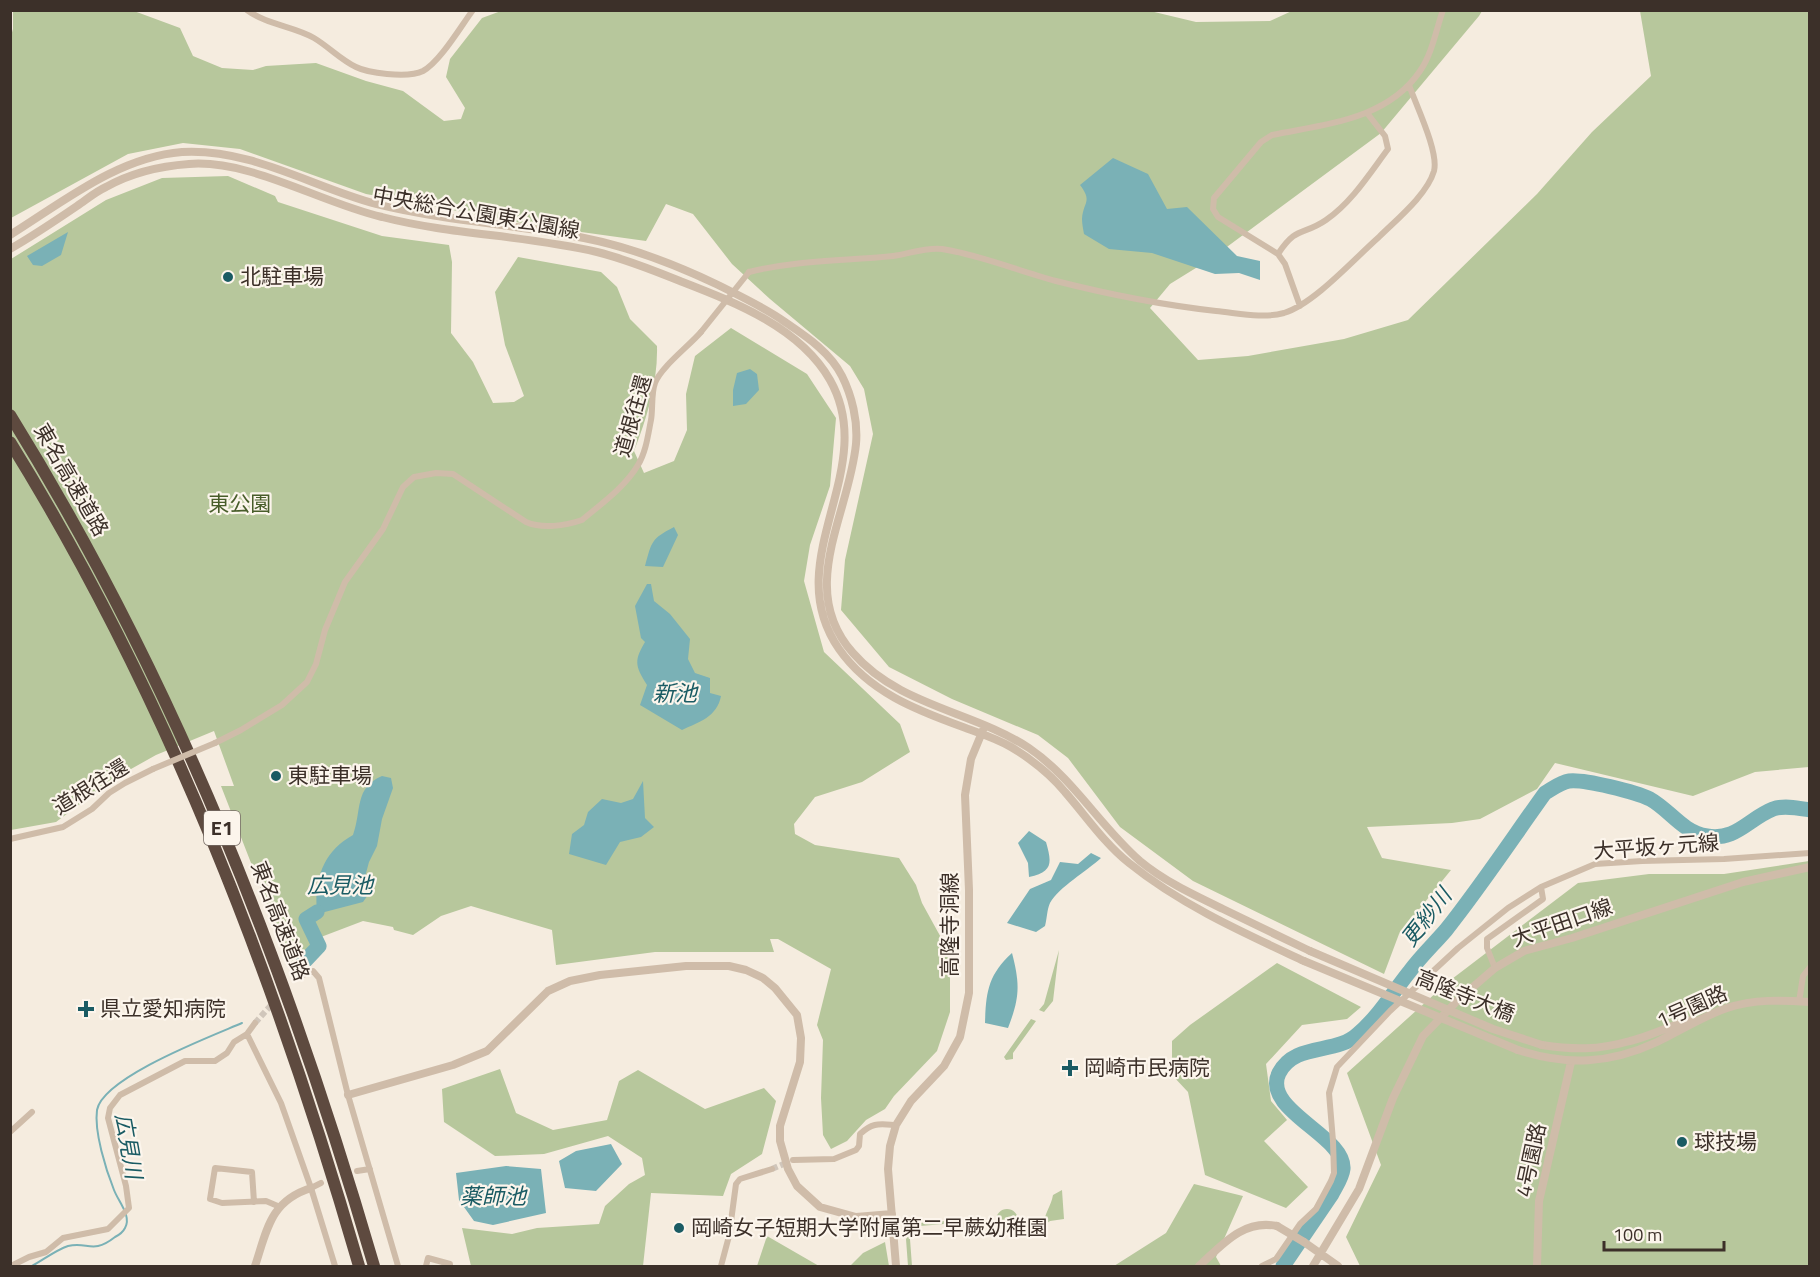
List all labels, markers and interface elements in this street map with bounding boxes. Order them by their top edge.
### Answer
street label: 中央総合公園東公園線 [370,178,582,246]
place label: 北駐車場 [240,260,324,292]
marker: 北駐車場 [221,270,235,284]
street label: 道根往還 [605,371,659,461]
street label: 東名高速道路 [27,417,117,542]
park label: 東公園 [209,487,272,519]
water label: 新池 [653,676,699,710]
street label: 道根往還 [46,750,135,822]
place label: 東駐車場 [288,759,372,791]
marker: 東駐車場 [269,769,283,783]
road number: E1 [204,811,240,845]
street label: 大平坂ヶ元線 [1592,826,1720,866]
street label: 東名高速道路 [243,856,318,985]
water label: 広見池 [307,868,375,902]
street label: 高隆寺洞線 [933,873,965,978]
water label: 更紗川 [1392,879,1461,953]
street label: 大平田口線 [1507,890,1617,954]
street label: 高隆寺大橋 [1411,961,1520,1030]
street label: 1号園路 [1651,976,1732,1036]
place label: 県立愛知病院 [100,992,226,1024]
marker: 県立愛知病院 [77,1000,95,1018]
place label: 岡崎市民病院 [1084,1051,1210,1083]
marker: 岡崎市民病院 [1061,1059,1079,1077]
water label: 広見川 [107,1111,152,1183]
street label: 4号園路 [1507,1120,1553,1200]
place label: 球技場 [1694,1125,1757,1157]
marker: 球技場 [1675,1135,1689,1149]
water label: 薬師池 [460,1179,528,1213]
place label: 岡崎女子短期大学附属第二早蕨幼稚園 [691,1211,1048,1243]
scale bar [1604,1214,1724,1252]
marker: 岡崎女子短期大学附属第二早蕨幼稚園 [672,1221,686,1235]
text: 100 m [1613,1221,1662,1248]

